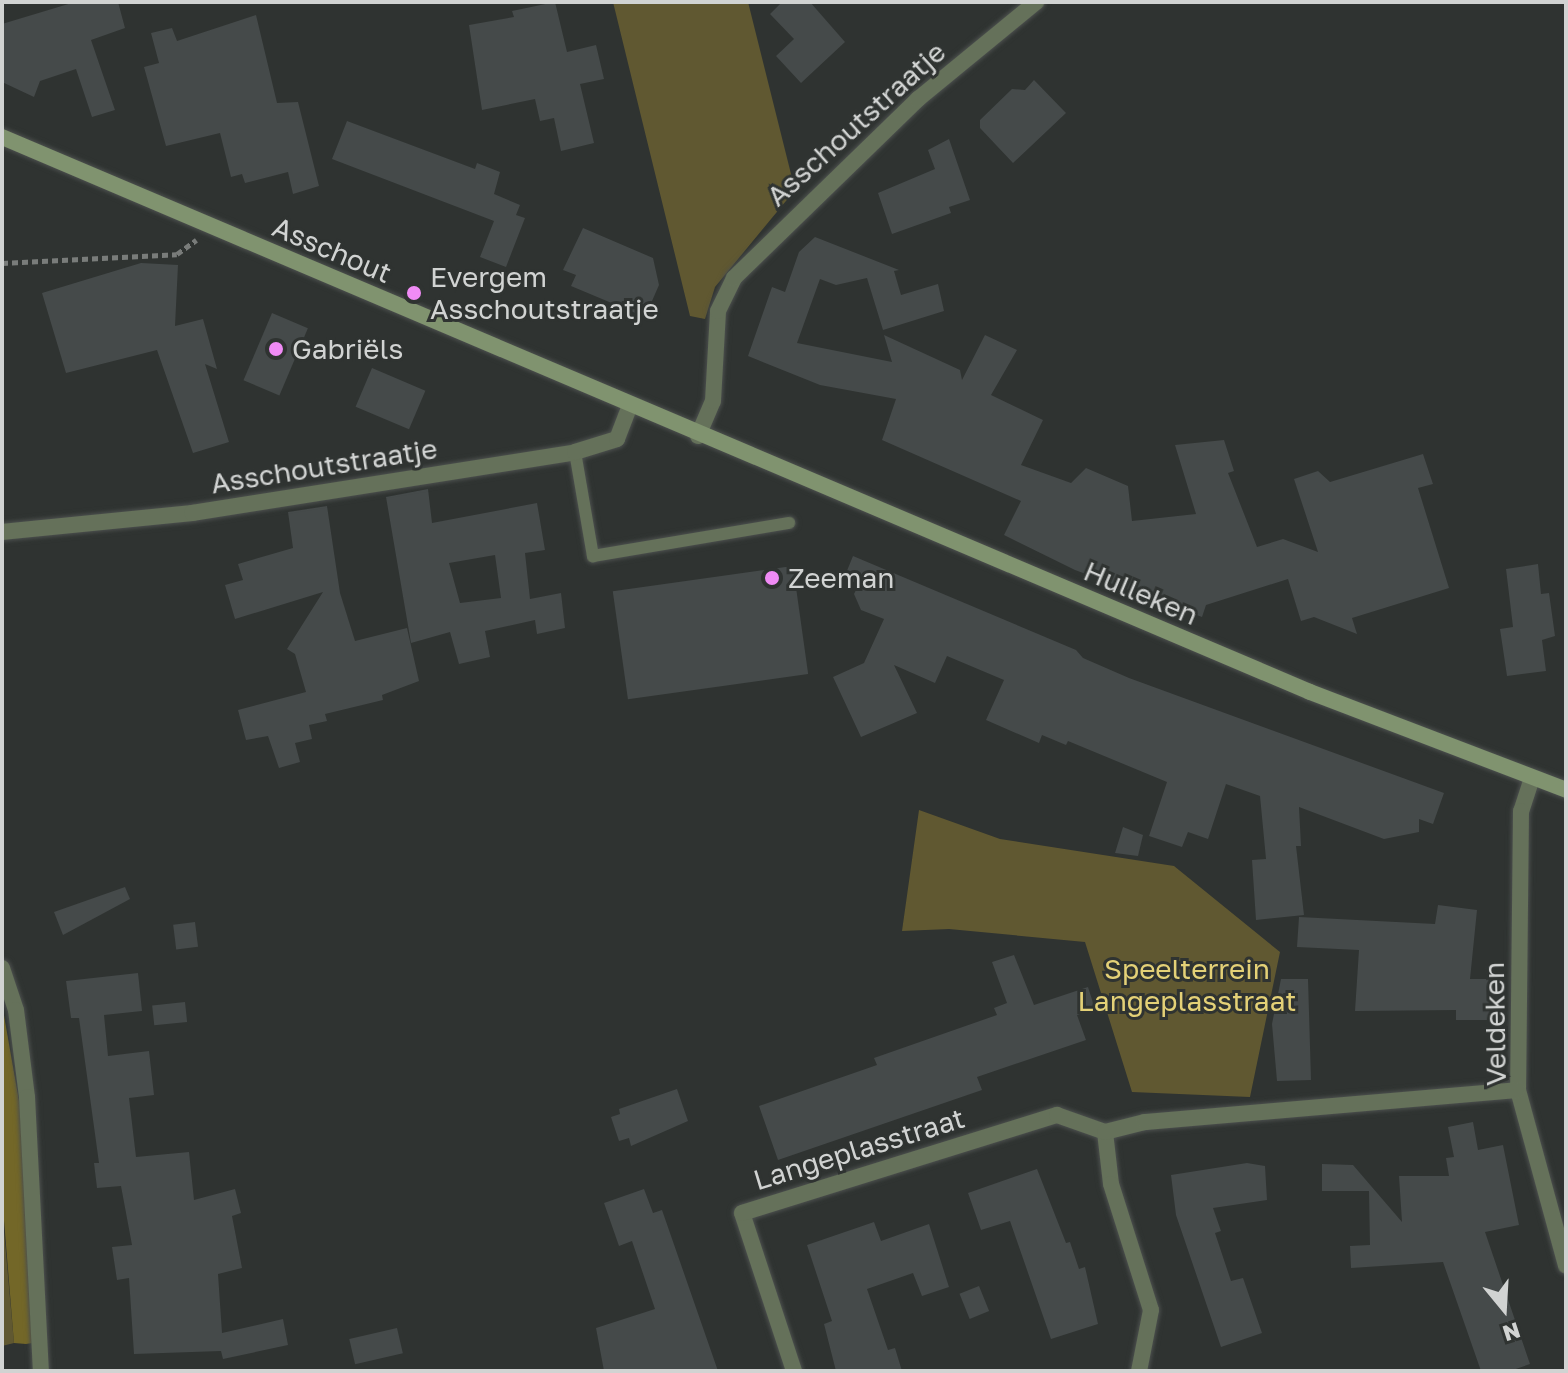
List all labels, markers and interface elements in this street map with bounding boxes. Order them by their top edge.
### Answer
street label: Asschoutstraatje [760,35,952,213]
street label: Asschout [268,210,396,290]
place label: Evergem Asschoutstraatje [430,260,659,326]
marker: Evergem Asschoutstraatje [405,284,423,302]
place label: Gabriëls [292,332,403,366]
marker: Gabriëls [267,340,285,358]
street label: Asschoutstraatje [208,432,440,500]
street label: Hulleken [1079,554,1203,632]
place label: Zeeman [788,561,895,595]
marker: Zeeman [763,569,781,587]
park label: Speelterrein Langeplasstraat [1078,952,1296,1018]
street label: Veldeken [1477,962,1513,1086]
street label: Langeplasstraat [749,1101,969,1197]
north arrow [1464,1269,1544,1349]
text: N [1499,1317,1524,1348]

